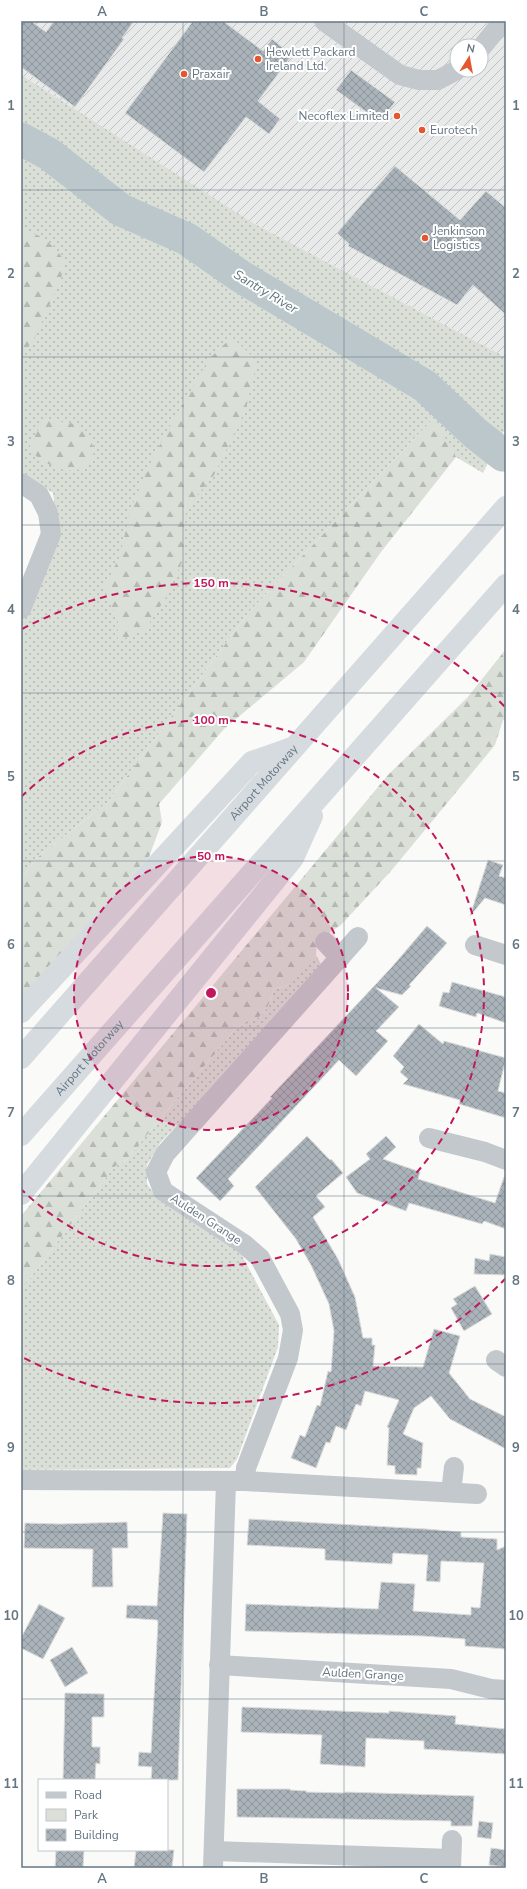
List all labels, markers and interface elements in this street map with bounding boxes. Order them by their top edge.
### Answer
text: A [97,3,107,21]
text: B [260,3,269,21]
text: C [420,3,429,21]
north arrow [449,38,489,78]
text: N [465,41,476,57]
place label: Hewlett Packard Ireland Ltd. [266,44,355,74]
marker: Hewlett Packard Ireland Ltd. [253,54,263,64]
place label: Praxair [192,66,230,82]
marker: Praxair [179,69,189,79]
text: 1 [7,97,15,115]
text: 1 [512,97,520,115]
place label: Necoflex Limited [299,108,389,124]
marker: Necoflex Limited [392,111,402,121]
place label: Eurotech [430,122,477,138]
marker: Eurotech [417,125,427,135]
place label: Jenkinson Logistics [432,223,485,253]
marker: Jenkinson Logistics [420,233,430,243]
text: 2 [7,265,15,283]
text: 2 [512,265,520,283]
water label: Santry River [230,266,301,318]
text: 3 [7,433,15,451]
text: 3 [512,433,520,451]
text: 150 m [193,575,229,591]
text: 4 [7,601,15,619]
text: 4 [512,601,520,619]
text: 100 m [193,712,229,728]
street label: Airport Motorway [226,740,302,824]
text: 5 [7,768,15,786]
text: 5 [512,768,520,786]
text: 50 m [197,848,225,864]
text: 6 [7,936,15,954]
text: 6 [512,936,520,954]
centre of rings [204,986,218,1000]
street label: Airport Motorway [51,1016,128,1099]
text: 7 [7,1104,15,1122]
text: 7 [512,1104,520,1122]
street label: Aulden Grange [167,1190,245,1248]
text: 8 [7,1272,15,1290]
text: 8 [512,1272,520,1290]
text: 9 [7,1439,15,1457]
text: 9 [512,1439,520,1457]
text: 10 [3,1607,19,1625]
text: 10 [508,1607,524,1625]
street label: Aulden Grange [322,1664,404,1684]
text: 11 [3,1775,19,1793]
text: 11 [508,1775,524,1793]
legend [38,1779,168,1851]
text: Road [74,1787,102,1803]
text: Park [74,1807,99,1823]
text: Building [74,1827,119,1843]
text: A [97,1870,107,1888]
text: B [260,1870,269,1888]
text: C [420,1870,429,1888]

